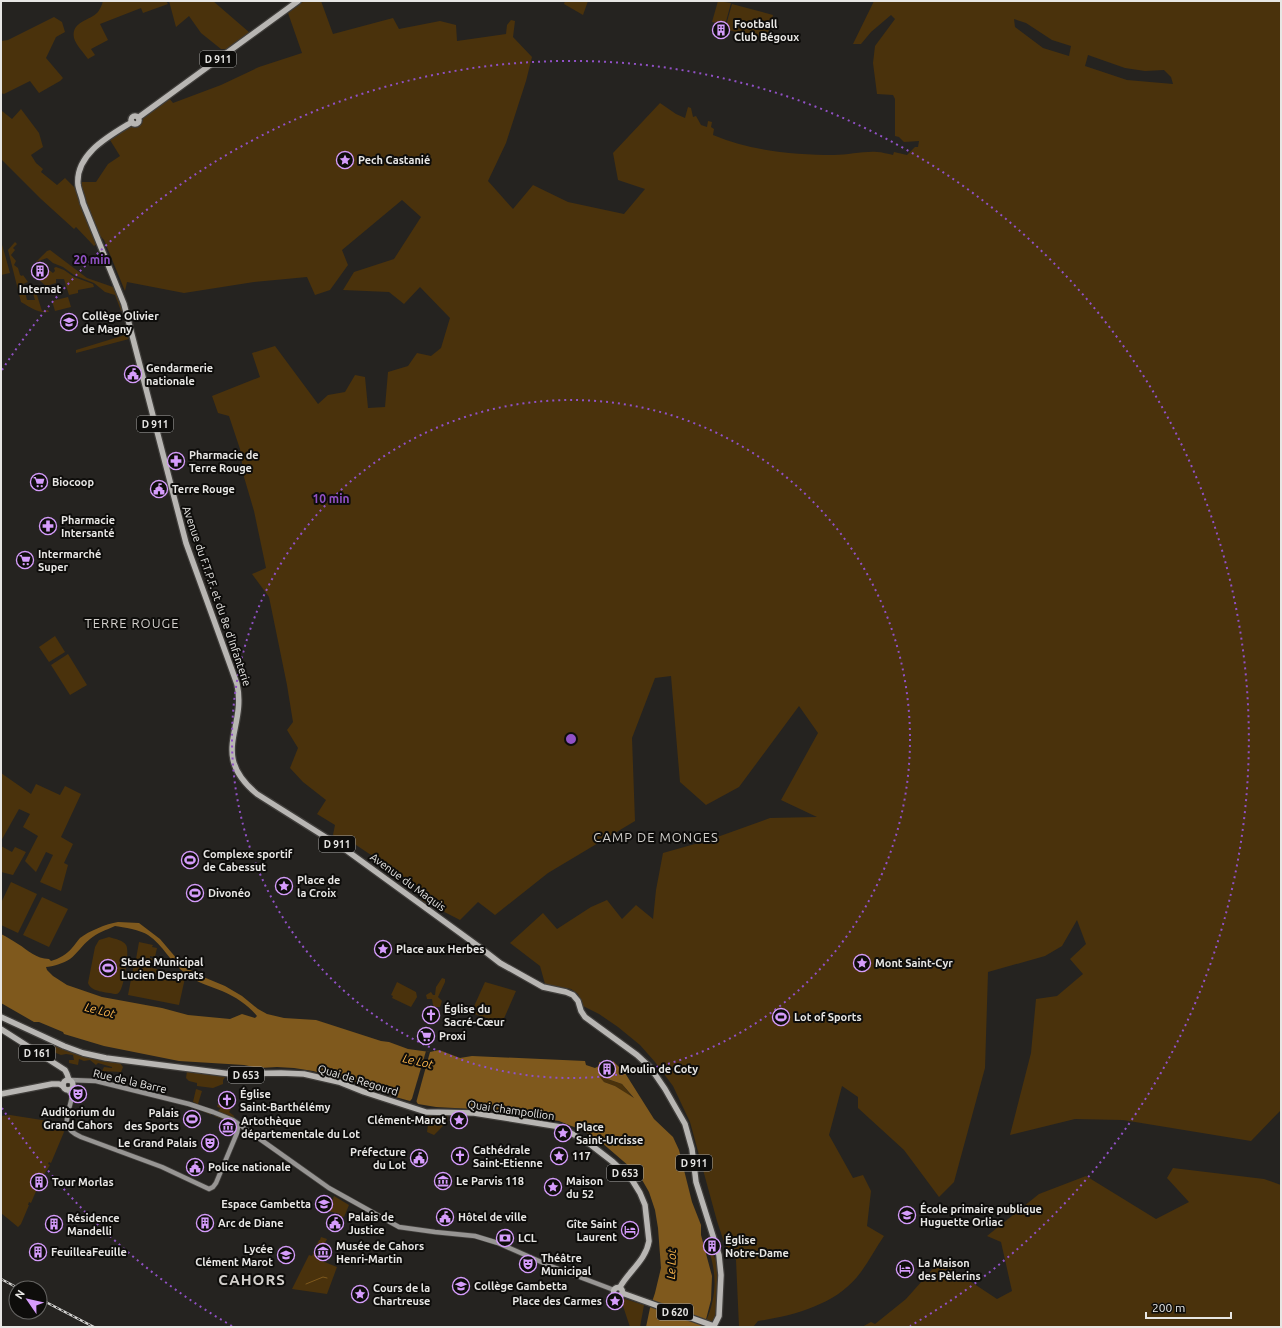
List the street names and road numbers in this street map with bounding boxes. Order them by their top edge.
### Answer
road number: D 911 [200,51,236,67]
road number: D 911 [137,416,173,432]
street label: Avenue du F.T.P.F. et du 8e d'Infanterie [180,504,254,688]
road number: D 911 [319,836,355,852]
street label: Avenue du Maquis [368,851,448,913]
road number: D 161 [19,1045,55,1061]
street label: Quai de Regourd [316,1062,400,1098]
street label: Rue de la Barre [92,1067,168,1095]
road number: D 653 [228,1067,264,1083]
street label: Quai Champollion [467,1098,555,1122]
road number: D 911 [676,1155,712,1171]
road number: D 653 [607,1165,643,1181]
road number: D 620 [657,1304,693,1320]

